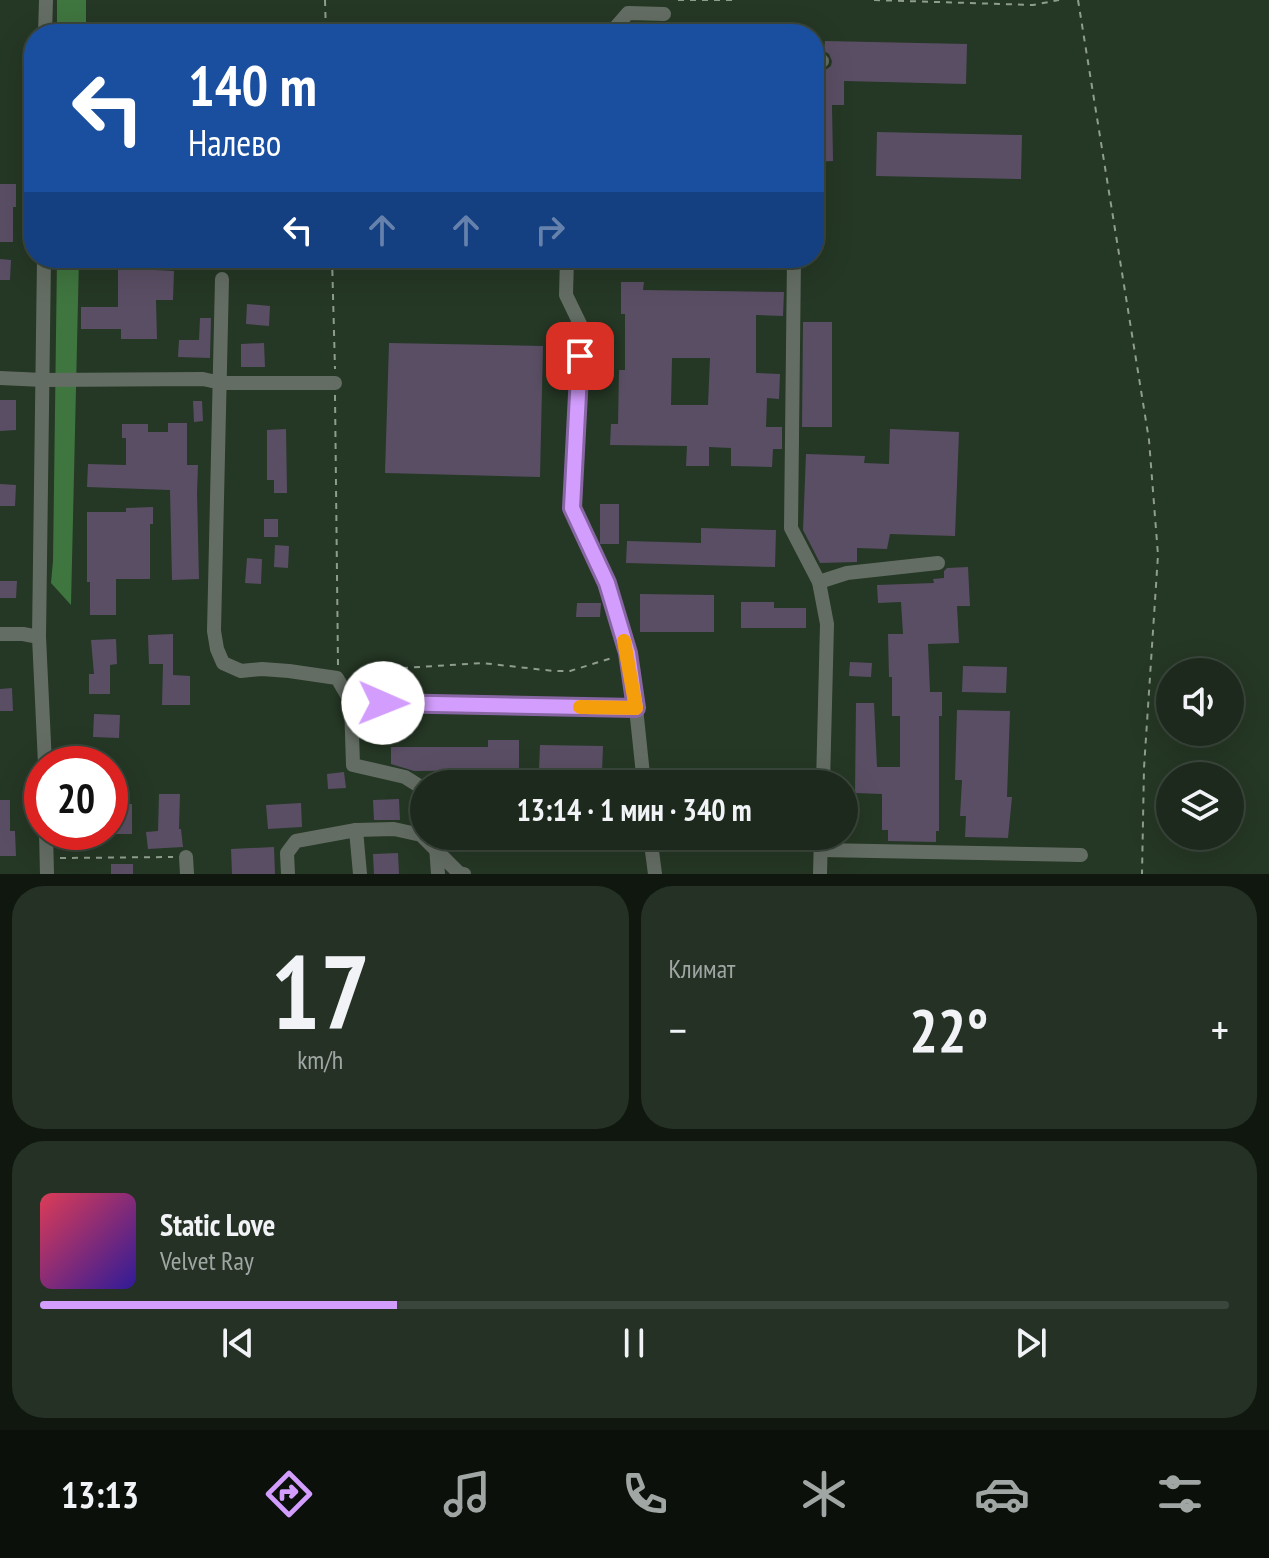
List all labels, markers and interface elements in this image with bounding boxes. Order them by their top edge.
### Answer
text: 140 m [188,49,317,121]
icon: left [56,56,160,160]
text: Налево [188,119,281,166]
icon: left [276,208,320,252]
icon: ahead [360,208,404,252]
icon: ahead [444,208,488,252]
icon: right [528,208,572,252]
pin [546,322,614,390]
icon: arrive [558,334,602,378]
map controls [1156,658,1244,850]
button: sound [1156,658,1244,746]
position arrow [341,661,425,745]
speed limit sign: 20 [24,746,128,850]
button: layers [1156,762,1244,850]
text: 13:14 · 1 мин · 340 m [516,790,752,829]
text: 17 [271,923,370,1058]
text: Климат [669,952,735,985]
text: 22° [909,991,988,1069]
text: − [669,1001,687,1058]
text: + [1211,1001,1229,1058]
text: km/h [297,1043,343,1076]
text: Static Love [160,1205,275,1244]
text: Velvet Ray [160,1244,254,1277]
icon: previous [216,1321,260,1365]
icon: pause [612,1321,656,1365]
icon: next [1009,1321,1053,1365]
icon: directions [261,1466,317,1522]
icon: music [439,1466,495,1522]
icon: phone [617,1466,673,1522]
icon: climate [796,1466,852,1522]
icon: car [974,1466,1030,1522]
icon: filters [1152,1466,1208,1522]
text: 13:13 [61,1471,139,1518]

